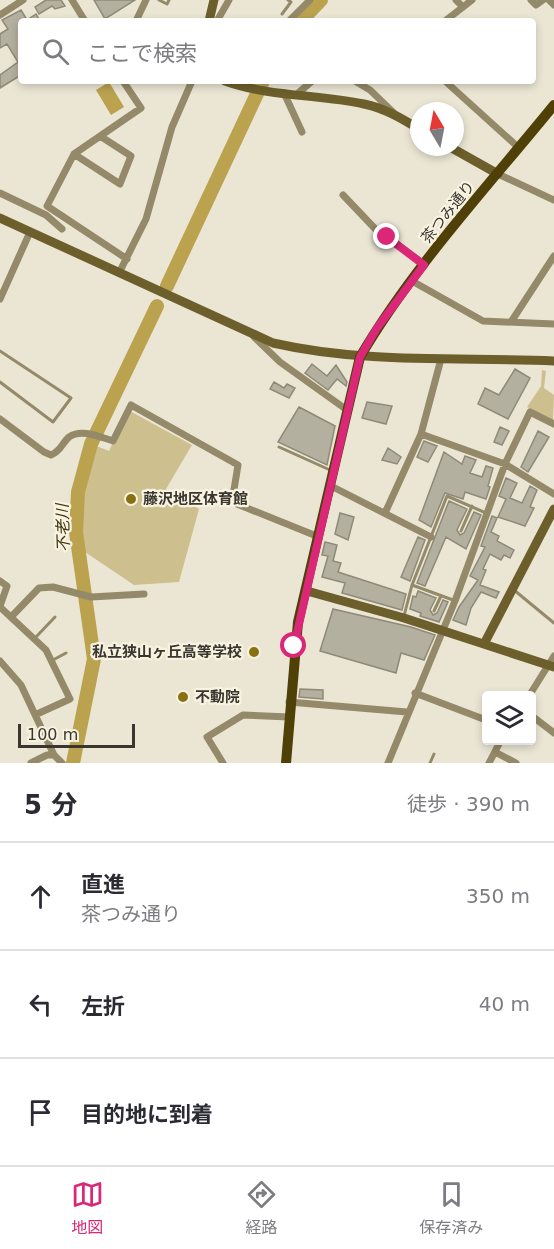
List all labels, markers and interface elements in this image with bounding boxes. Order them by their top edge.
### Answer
search box [18,18,536,84]
icon: search [39,35,72,68]
text: ここで検索 [87,41,197,66]
north arrow [410,102,464,156]
street label: 茶つみ通り [417,177,479,247]
route end [373,223,399,249]
place label: 藤沢地区体育館 [143,490,248,508]
marker: 藤沢地区体育館 [124,492,138,506]
water label: 不老川 [53,502,73,552]
route start [280,632,306,658]
place label: 私立狭山ヶ丘高等学校 [92,643,242,661]
marker: 私立狭山ヶ丘高等学校 [247,645,261,659]
place label: 不動院 [195,688,240,706]
marker: 不動院 [176,690,190,704]
map controls [482,691,536,745]
button: layers [482,691,536,745]
scale bar [18,721,135,748]
text: 100 m [27,725,78,744]
text: 5 分 [24,790,77,820]
text: 徒歩 · 390 m [407,792,530,816]
text: 直進 [81,872,125,897]
icon: ahead [24,880,57,913]
text: 350 m [466,884,530,908]
text: 茶つみ通り [81,902,181,926]
icon: left [24,988,57,1021]
text: 40 m [479,992,530,1016]
text: 左折 [81,994,125,1019]
icon: arrive [24,1096,57,1129]
text: 目的地に到着 [81,1102,213,1127]
tab: 地図 [71,1178,104,1238]
tab: 経路 [245,1178,278,1238]
tab: 保存済み [419,1178,483,1238]

